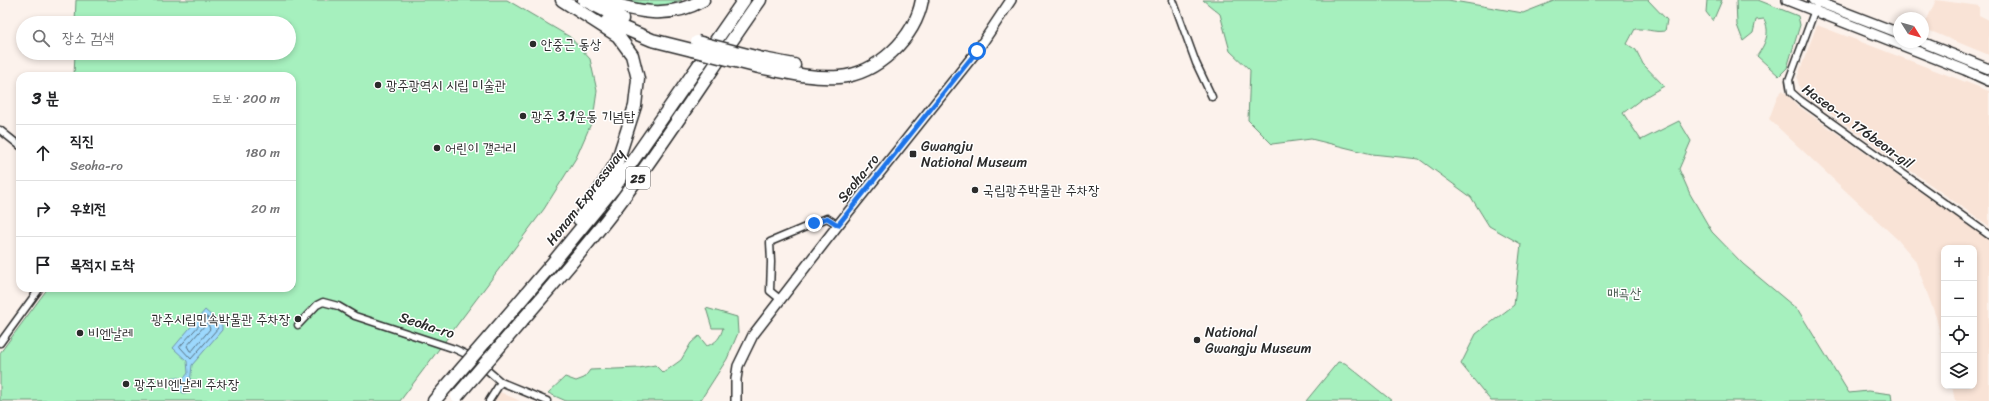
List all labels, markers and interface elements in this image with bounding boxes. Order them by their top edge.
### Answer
north arrow [1893,12,1929,48]
search box [16,16,296,60]
text: 장소 검색 [62,25,114,51]
icon: search [30,27,52,49]
place label: 안중근 동상 [541,32,602,57]
marker: 안중근 동상 [528,39,538,49]
route start [968,42,986,60]
place label: 광주광역시 시립 미술관 [386,73,506,98]
street label: Haseo-ro 176beon-gil [1797,77,1920,176]
marker: 광주광역시 시립 미술관 [373,80,383,90]
text: 3 분 [32,83,59,113]
text: 도보 · 200 m [212,87,280,110]
place label: 광주 3.1운동 기념탑 [531,104,636,129]
marker: 광주 3.1운동 기념탑 [518,111,528,121]
text: 직진 [70,128,94,154]
place label: Gwangju National Museum [921,134,1027,175]
place label: 어린이 갤러리 [445,136,516,161]
text: 180 m [245,141,280,164]
icon: ahead [32,142,54,164]
marker: 어린이 갤러리 [432,143,442,153]
street label: Honam Expressway [539,143,632,251]
street label: Seoha-ro [831,148,886,208]
marker: Gwangju National Museum [908,149,918,159]
text: Seoha-ro [70,154,123,177]
road number: 25 [626,167,650,189]
place label: 국립광주박물관 주차장 [983,178,1100,203]
marker: 국립광주박물관 주차장 [970,185,980,195]
text: 우회전 [70,196,106,222]
text: 20 m [251,197,280,220]
icon: right [32,198,54,220]
route end [805,214,823,232]
map controls [1941,245,1977,389]
button: + [1941,245,1977,281]
text: 목적지 도착 [70,252,134,278]
icon: arrive [32,254,54,276]
park label: 매곡산 [1607,281,1642,306]
button: − [1941,281,1977,317]
street label: Seoha-ro [396,305,458,346]
place label: 광주시립민속박물관 주차장 [151,307,291,332]
marker: 광주시립민속박물관 주차장 [293,314,303,324]
button: locate [1941,317,1977,353]
place label: National Gwangju Museum [1205,320,1312,361]
place label: 비엔날레 [88,321,133,346]
marker: 비엔날레 [75,328,85,338]
marker: National Gwangju Museum [1192,335,1202,345]
button: layers [1941,353,1977,389]
place label: 광주비엔날레 주차장 [134,372,240,397]
marker: 광주비엔날레 주차장 [121,379,131,389]

